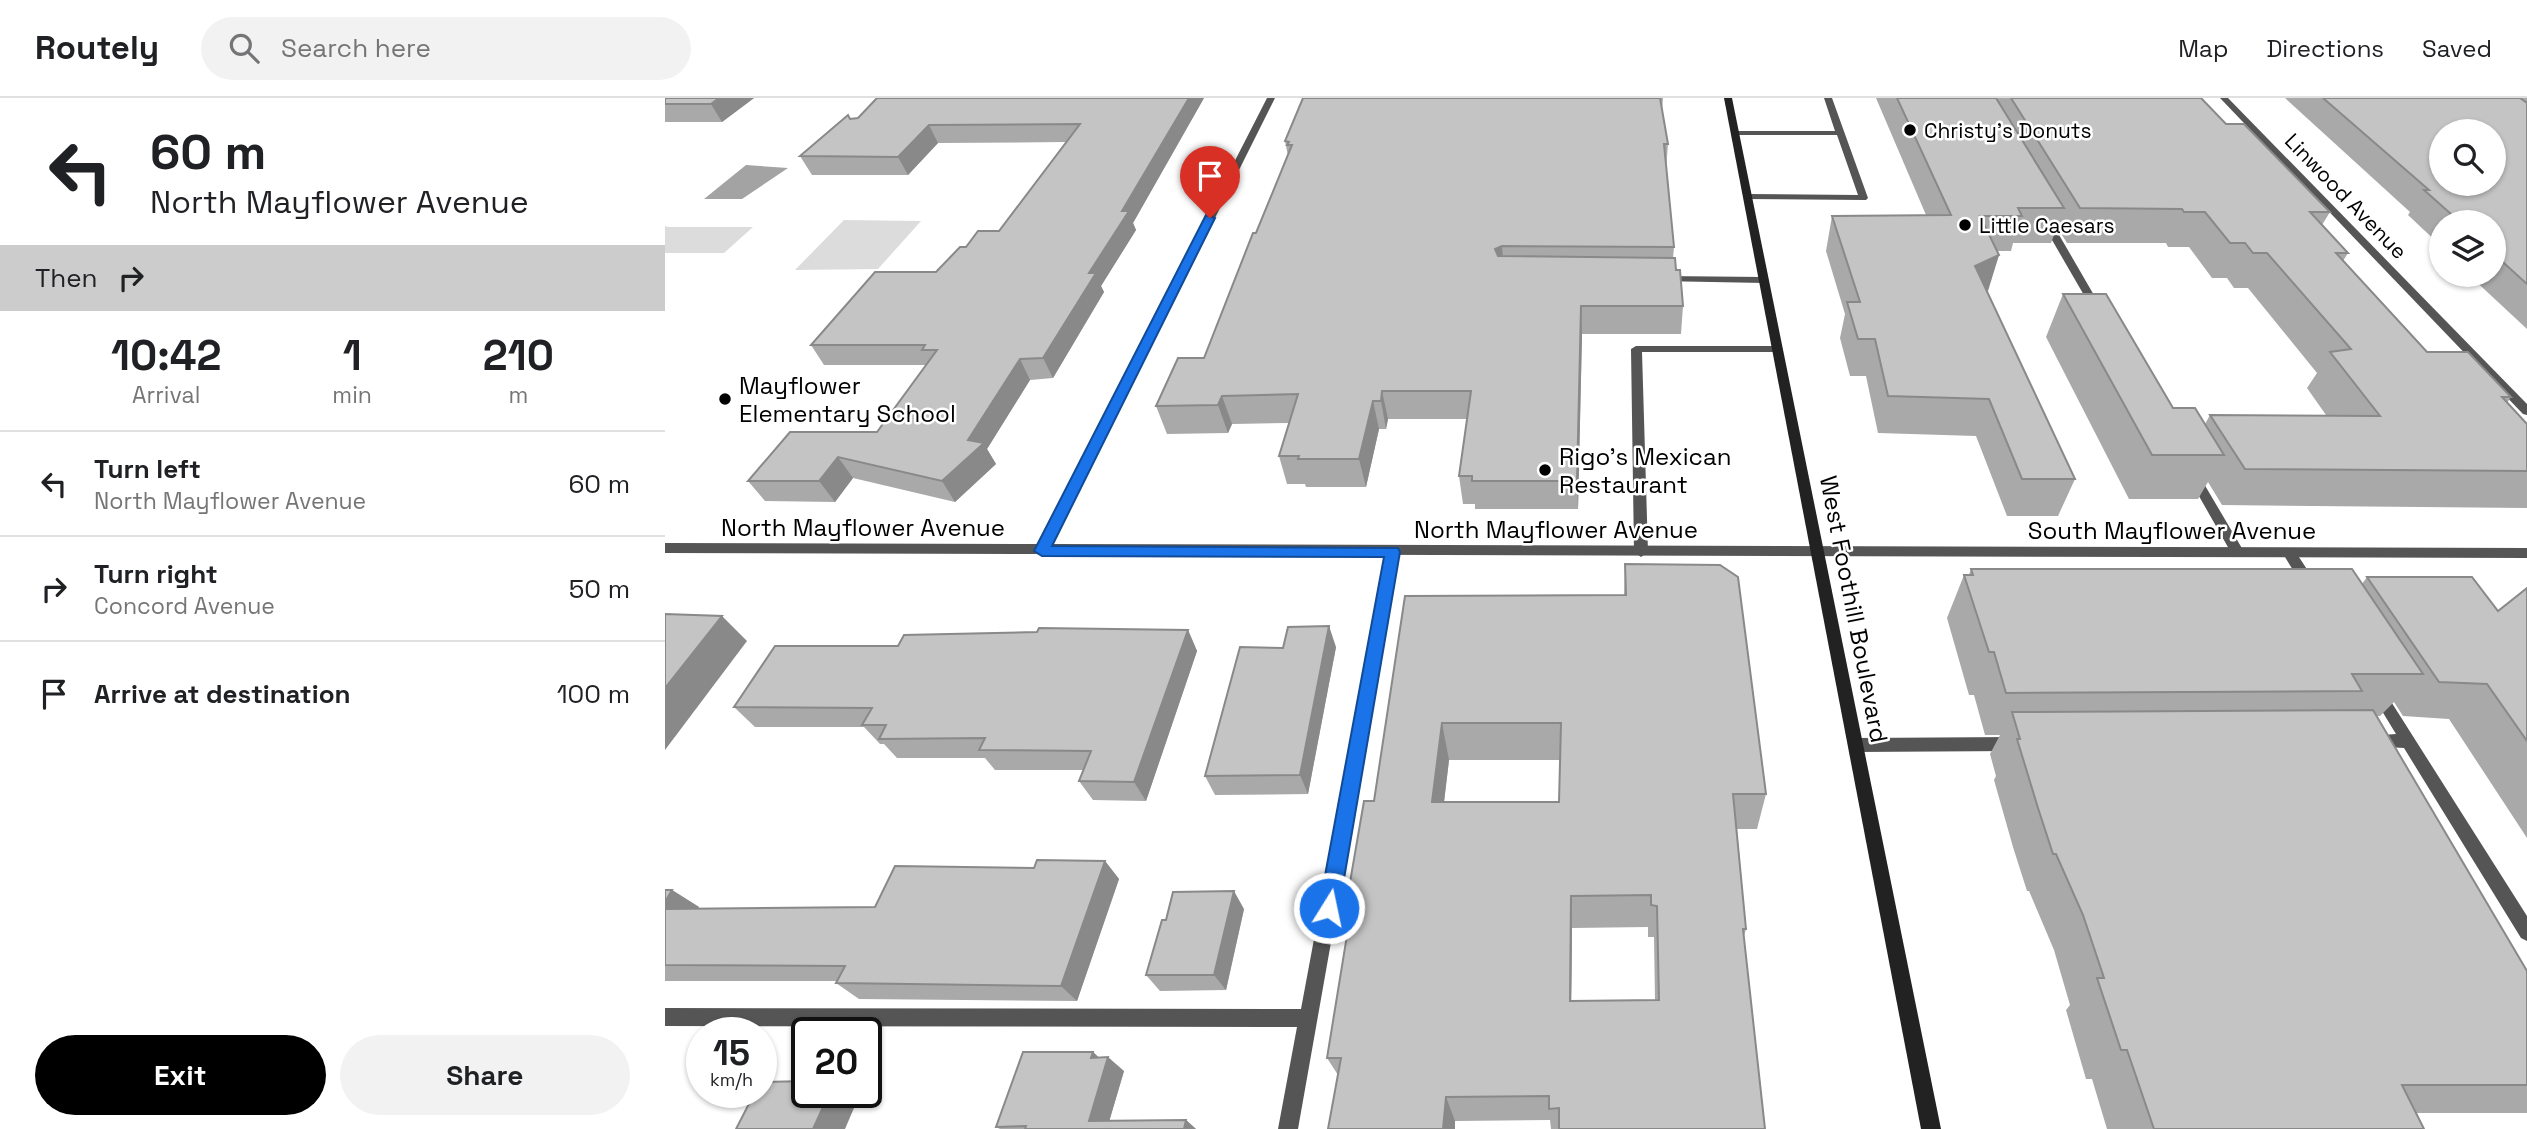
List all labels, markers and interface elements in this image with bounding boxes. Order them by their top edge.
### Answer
search box [201,17,691,80]
text: Routely [35,27,159,69]
icon: search [225,29,263,67]
text: Search here [281,31,431,65]
text: Map [2178,33,2228,64]
text: Directions [2266,33,2384,64]
text: Saved [2422,33,2492,64]
place label: Christy's Donuts [1924,117,2092,144]
map controls [2429,119,2506,287]
button: search [2429,119,2506,196]
text: 60 m [150,121,266,183]
marker: Christy's Donuts [1902,122,1918,138]
icon: left [35,126,126,217]
street label: Linwood Avenue [2279,127,2413,265]
pin [1180,146,1240,218]
icon: arrive [1191,157,1229,195]
text: North Mayflower Avenue [150,182,529,222]
button: layers [2429,210,2506,287]
place label: Little Caesars [1979,212,2115,239]
marker: Little Caesars [1957,217,1973,233]
icon: right [112,259,150,297]
text: Then [35,261,98,295]
text: 10:42 [111,329,221,382]
text: 1 [343,329,362,382]
text: 210 [483,329,554,382]
place label: Mayflower Elementary School [739,370,956,429]
text: Arrival [132,380,200,410]
text: min [332,380,372,410]
text: m [509,380,528,410]
marker: Mayflower Elementary School [717,391,733,407]
place label: Rigo's Mexican Restaurant [1559,441,1731,500]
text: Turn left [94,452,201,486]
marker: Rigo's Mexican Restaurant [1537,462,1553,478]
icon: left [35,465,73,503]
text: 60 m [568,467,630,501]
street label: West Foothill Boulevard [1813,473,1895,745]
text: North Mayflower Avenue [94,486,366,516]
street label: North Mayflower Avenue [721,512,1005,543]
street label: North Mayflower Avenue [1414,514,1698,545]
street label: South Mayflower Avenue [2028,515,2316,546]
text: Turn right [94,557,218,591]
icon: right [35,570,73,608]
text: 50 m [569,572,630,606]
text: Concord Avenue [94,591,275,621]
icon: arrive [35,675,73,713]
text: Arrive at destination [94,677,351,711]
text: 100 m [557,677,630,711]
position arrow [1292,871,1366,945]
speed limit sign: 20 [791,1017,882,1108]
text: 15 [713,1031,750,1075]
button: Exit [35,1035,326,1115]
button: Share [340,1035,630,1115]
text: km/h [710,1068,753,1091]

